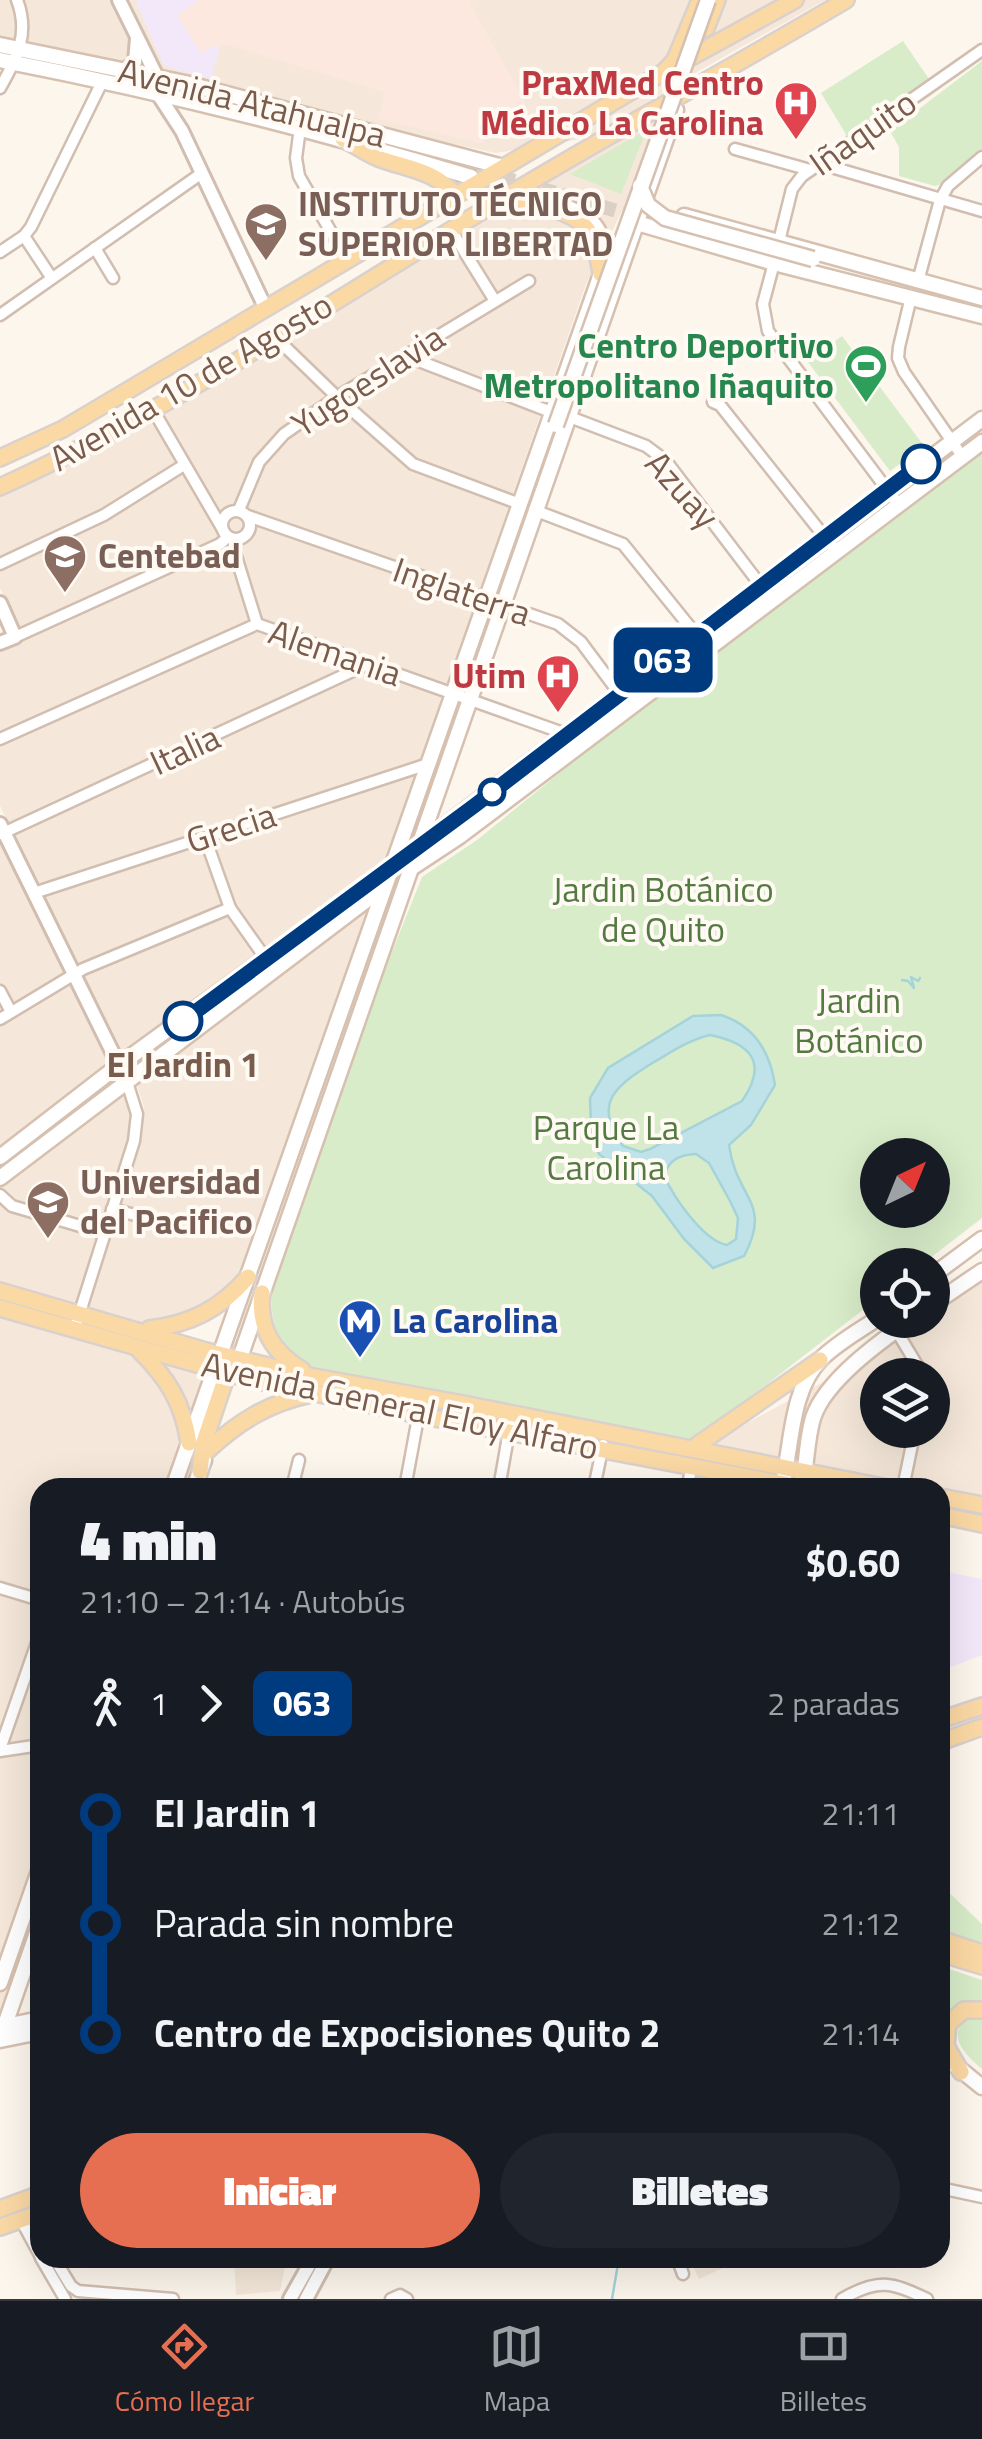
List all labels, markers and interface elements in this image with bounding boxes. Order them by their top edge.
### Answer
street label: Avenida Atahualpa [113,43,392,161]
place label: PraxMed Centro Médico La Carolina [480,55,764,149]
street label: Iñaquito [798,76,927,189]
hospital icon: PraxMed Centro Médico La Carolina [773,80,819,141]
place label: INSTITUTO TÉCNICO SUPERIOR LIBERTAD [298,176,613,270]
school or university icon: INSTITUTO TÉCNICO SUPERIOR LIBERTAD [243,201,289,262]
street label: Avenida 10 de Agosto [39,278,342,484]
street label: Yugoeslavia [280,310,455,450]
place label: Centro Deportivo Metropolitano Iñaquito [484,318,834,412]
sports icon: Centro Deportivo Metropolitano Iñaquito [843,343,889,404]
street label: Azuay [633,438,733,541]
unlabelled marker [902,445,940,483]
place label: Centebad [98,528,241,582]
school or university icon: Centebad [42,533,88,594]
street label: Inglaterra [386,542,539,640]
street label: Alemania [262,604,409,700]
line badge: 063 [606,628,720,692]
text: 063 [634,633,692,687]
place label: Utim [452,648,526,702]
hospital icon: Utim [535,653,581,714]
street label: Italia [141,709,228,789]
unlabelled marker [479,779,505,805]
street label: Grecia [179,787,283,867]
park label: Jardin Botánico de Quito [552,862,774,956]
park label: Jardin Botánico [794,973,924,1067]
marker: El Jardin 1 [164,1002,202,1040]
place label: El Jardin 1 [107,1037,259,1091]
park label: Parque La Carolina [533,1100,679,1194]
north arrow [860,1138,950,1228]
map controls [860,1138,950,1448]
place label: Universidad del Pacifico [80,1154,261,1248]
school or university icon: Universidad del Pacifico [25,1179,71,1240]
button: locate [860,1248,950,1338]
place label: La Carolina [392,1293,558,1347]
metro station icon: La Carolina [337,1298,383,1359]
street label: Avenida General Eloy Alfaro [197,1337,604,1473]
button: layers [860,1358,950,1448]
text: 4 min [80,1498,217,1581]
text: $0.60 [805,1534,900,1592]
text: 21:10 – 21:14 · Autobús [80,1577,405,1625]
icon: walk [80,1676,135,1731]
icon: forward [183,1676,238,1731]
text: 063 [273,1676,332,1730]
text: 1 [150,1679,168,1727]
text: 2 paradas [767,1679,900,1727]
text: El Jardin 1 [154,1784,320,1842]
text: 21:11 [821,1789,900,1837]
text: Parada sin nombre [154,1894,454,1952]
text: 21:12 [821,1899,900,1947]
text: Centro de Expocisiones Quito 2 [154,2004,661,2062]
text: 21:14 [821,2009,900,2057]
button: Iniciar [80,2133,480,2248]
button: Billetes [500,2133,900,2248]
tab: Cómo llegar [115,2319,254,2422]
tab: Mapa [484,2319,550,2422]
tab: Billetes [780,2319,867,2422]

